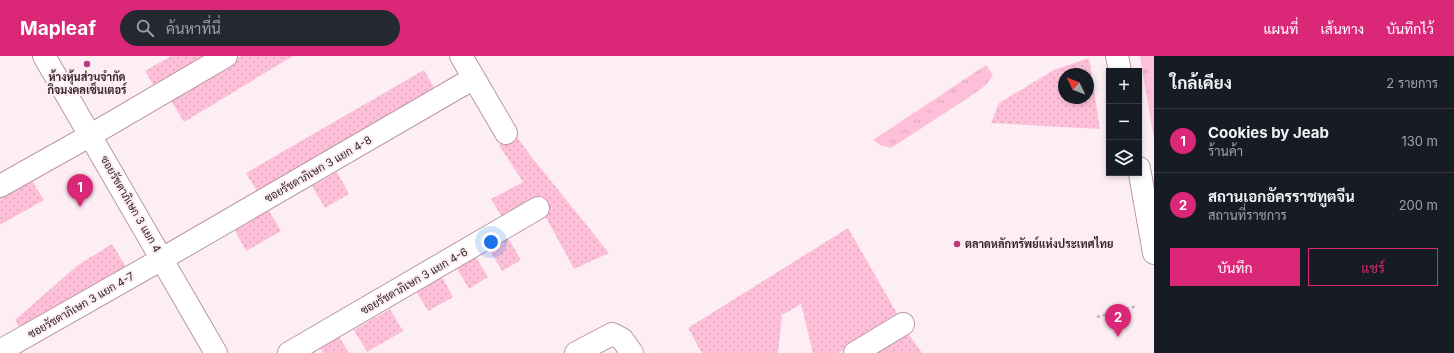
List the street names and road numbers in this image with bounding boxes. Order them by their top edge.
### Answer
street label: ซอยรัชดาภิเษก 3 แยก 4-8 [262,132,374,205]
street label: ซอยรัชดาภิเษก 3 แยก 4 [98,153,164,255]
street label: ซอยรัชดาภิเษก 3 แยก 4-6 [358,245,470,317]
street label: ซอยรัชดาภิเษก 3 แยก 4-7 [25,269,137,341]

